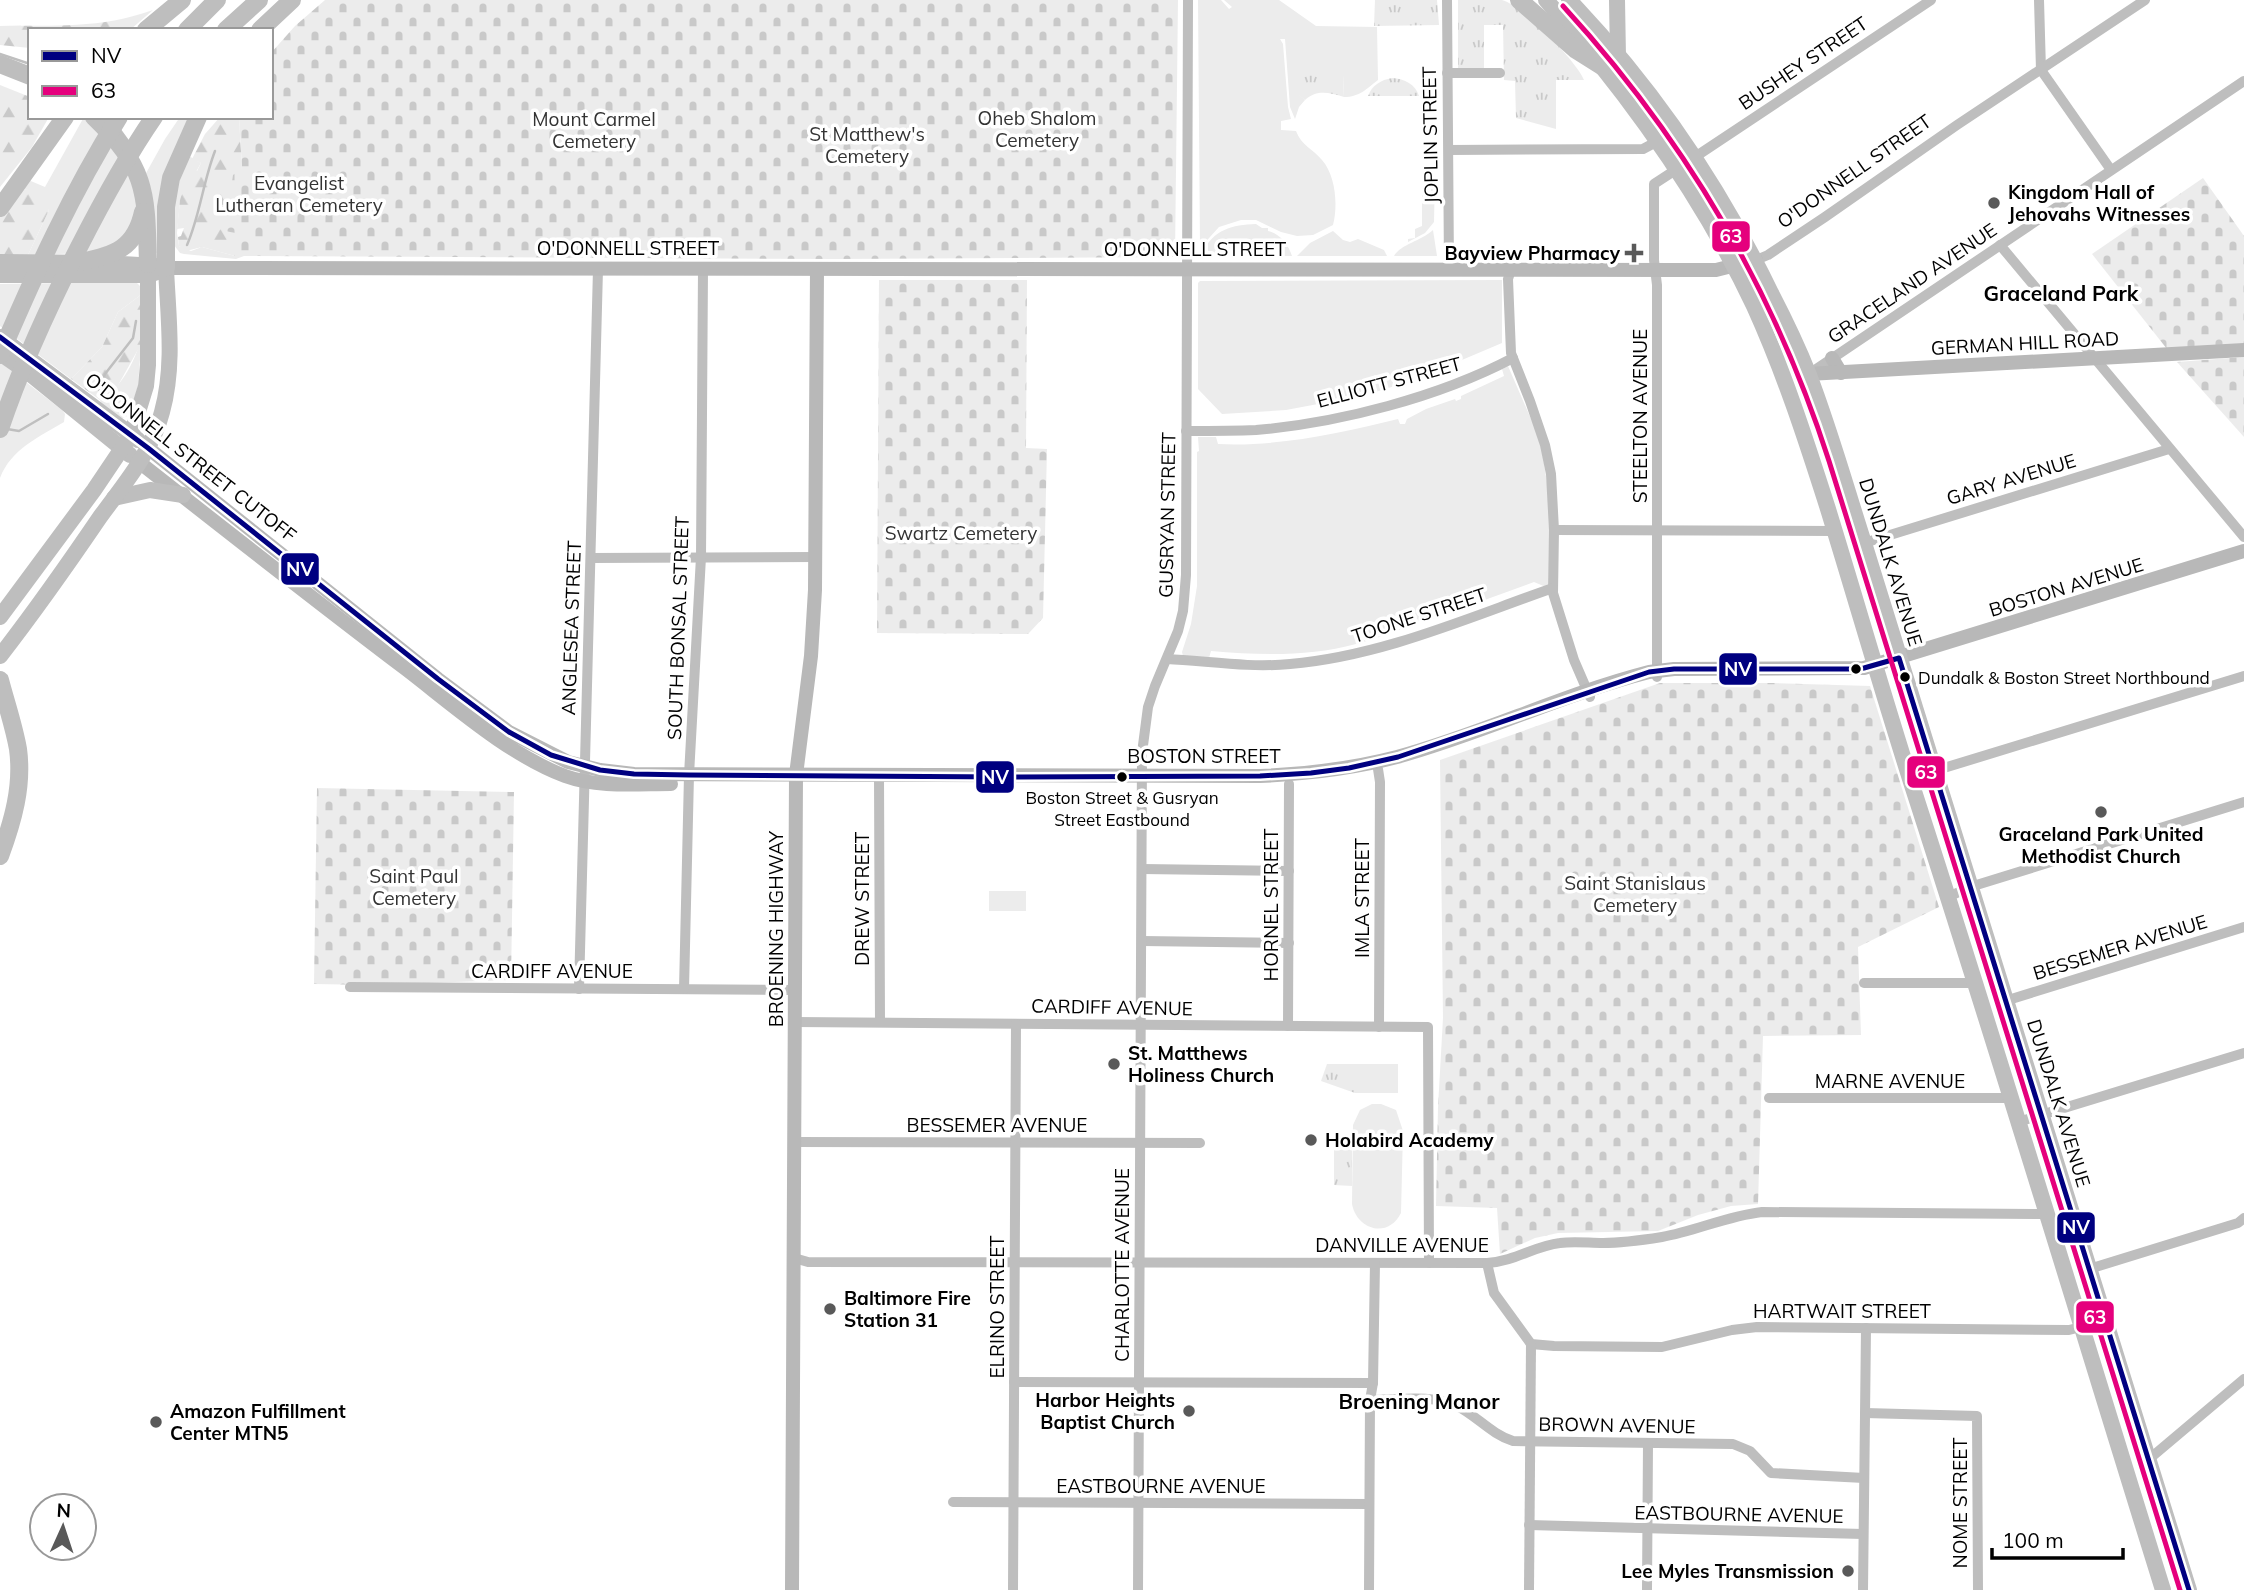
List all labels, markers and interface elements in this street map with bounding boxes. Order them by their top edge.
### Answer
street label: BUSHEY STREET [1734,11,1873,115]
legend [28,28,273,119]
text: NV [91,42,122,68]
street label: JOPLIN STREET [1417,66,1443,204]
text: 63 [91,77,116,103]
park label: Oheb Shalom Cemetery [978,106,1096,152]
park label: Mount Carmel Cemetery [532,107,656,153]
street label: O'DONNELL STREET [1772,108,1936,233]
park label: St Matthew's Cemetery [809,122,925,168]
park label: Evangelist Lutheran Cemetery [215,171,383,217]
place label: Kingdom Hall of Jehovahs Witnesses [2008,180,2190,226]
marker: Kingdom Hall of Jehovahs Witnesses [1986,195,2002,211]
street label: GRACELAND AVENUE [1823,218,2001,348]
line badge: 63 [1711,220,1751,253]
text: 63 [1720,224,1742,248]
street label: O'DONNELL STREET [537,236,720,260]
street label: O'DONNELL STREET [1104,237,1287,261]
place label: Bayview Pharmacy [1445,241,1621,265]
marker: Bayview Pharmacy [1626,245,1642,261]
district label: Graceland Park [1984,280,2139,306]
street label: GERMAN HILL ROAD [1930,326,2120,360]
street label: STEELTON AVENUE [1628,329,1652,503]
street label: ELLIOTT STREET [1314,351,1464,413]
street label: O'DONNELL STREET CUTOFF [81,367,302,547]
street label: GUSRYAN STREET [1154,431,1180,598]
street label: GARY AVENUE [1943,448,2079,510]
street label: DUNDALK AVENUE [1854,475,1928,649]
street label: SOUTH BONSAL STREET [662,515,694,740]
park label: Swartz Cemetery [885,521,1037,545]
street label: ANGLESEA STREET [556,540,586,716]
line badge: NV [280,552,320,586]
street label: BOSTON AVENUE [1986,552,2146,622]
text: NV [286,557,314,581]
street label: TOONE STREET [1349,582,1490,648]
line badge: NV [1718,652,1758,686]
text: NV [1724,657,1752,681]
unlabelled marker [1849,662,1863,676]
place label: Dundalk & Boston Street Northbound [1918,667,2210,688]
marker: Dundalk & Boston Street Northbound [1898,670,1912,684]
street label: BOSTON STREET [1127,744,1281,768]
line badge: 63 [1906,755,1946,789]
line badge: NV [975,760,1015,794]
text: 63 [1915,760,1937,784]
text: NV [981,765,1009,789]
marker: Boston Street & Gusryan Street Eastbound [1115,770,1129,784]
place label: Boston Street & Gusryan Street Eastbound [1025,787,1219,830]
marker: Graceland Park United Methodist Church [2093,804,2109,820]
place label: Graceland Park United Methodist Church [1998,822,2204,868]
street label: HORNEL STREET [1259,828,1283,981]
street label: BROENING HIGHWAY [764,830,788,1027]
street label: DREW STREET [850,831,874,966]
street label: IMLA STREET [1350,838,1374,958]
park label: Saint Paul Cemetery [369,864,459,910]
park label: Saint Stanislaus Cemetery [1564,871,1706,917]
street label: BESSEMER AVENUE [2030,909,2210,985]
street label: CARDIFF AVENUE [471,959,633,983]
street label: CARDIFF AVENUE [1031,994,1193,1020]
street label: DUNDALK AVENUE [2022,1016,2096,1190]
place label: St. Matthews Holiness Church [1128,1041,1274,1087]
marker: St. Matthews Holiness Church [1106,1056,1122,1072]
street label: MARNE AVENUE [1815,1069,1965,1093]
street label: BESSEMER AVENUE [907,1113,1087,1137]
place label: Holabird Academy [1325,1128,1494,1152]
marker: Holabird Academy [1303,1132,1319,1148]
street label: CHARLOTTE AVENUE [1110,1168,1134,1362]
line badge: NV [2056,1211,2096,1244]
text: NV [2062,1215,2090,1239]
street label: DANVILLE AVENUE [1315,1233,1489,1257]
street label: ELRINO STREET [985,1235,1009,1379]
place label: Baltimore Fire Station 31 [844,1286,971,1332]
street label: HARTWAIT STREET [1753,1299,1932,1323]
line badge: 63 [2075,1300,2115,1334]
marker: Baltimore Fire Station 31 [822,1301,838,1317]
text: 63 [2084,1305,2106,1329]
place label: Harbor Heights Baptist Church [1035,1388,1175,1434]
district label: Broening Manor [1339,1388,1500,1414]
place label: Amazon Fulfillment Center MTN5 [170,1399,346,1445]
marker: Harbor Heights Baptist Church [1181,1403,1197,1419]
street label: BROWN AVENUE [1538,1412,1696,1438]
marker: Amazon Fulfillment Center MTN5 [148,1414,164,1430]
street label: NOME STREET [1948,1437,1972,1569]
street label: EASTBOURNE AVENUE [1056,1474,1266,1498]
north arrow [28,1492,98,1562]
text: N [56,1498,72,1522]
street label: EASTBOURNE AVENUE [1634,1500,1844,1528]
scale bar [1992,1516,2123,1560]
text: 100 m [2002,1527,2064,1553]
place label: Lee Myles Transmission [1621,1559,1834,1583]
marker: Lee Myles Transmission [1840,1563,1856,1579]

